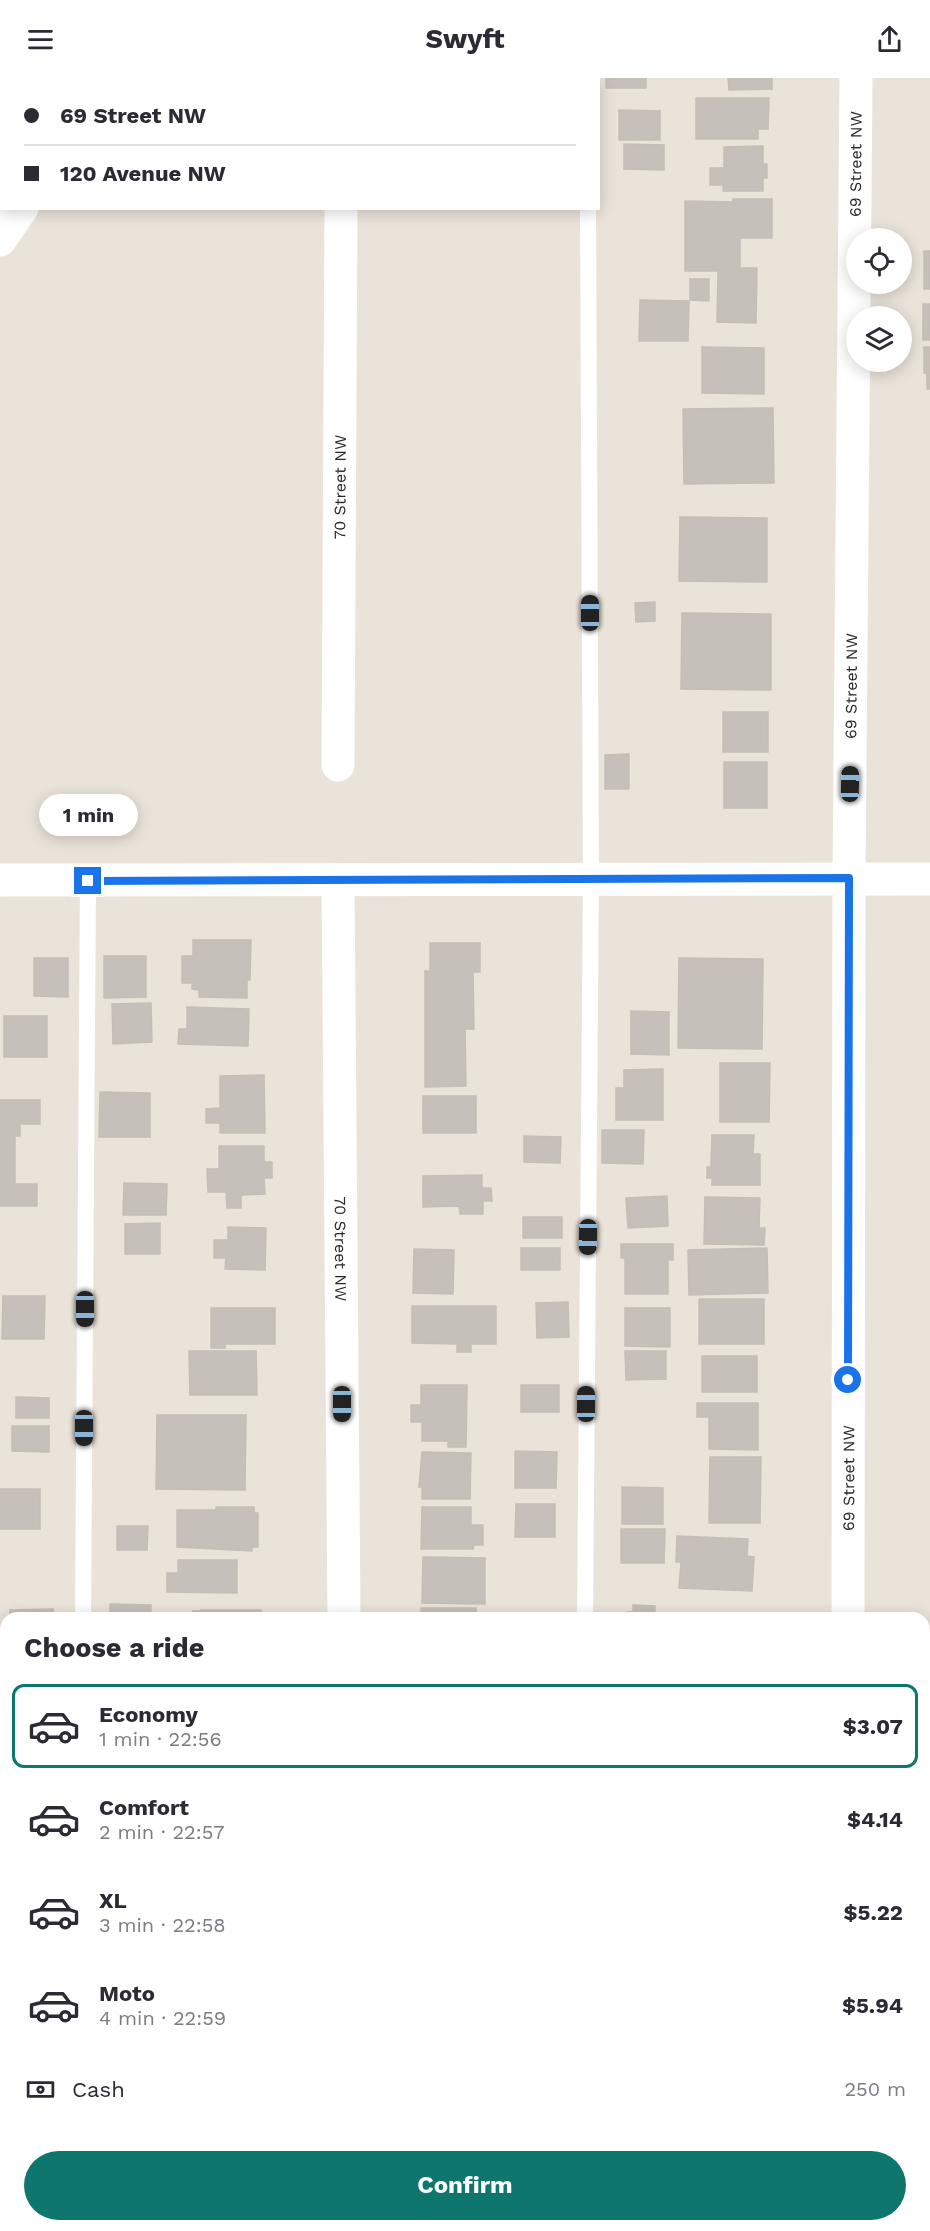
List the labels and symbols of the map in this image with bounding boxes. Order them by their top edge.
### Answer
street label: 69 Street NW [845,111,865,217]
street label: 70 Street NW [330,435,349,540]
car [581,595,599,631]
street label: 69 Street NW [841,633,861,739]
car [841,766,859,802]
callout: 1 min [38,794,138,836]
route end [74,867,101,894]
street label: 70 Street NW [331,1196,351,1302]
car [579,1219,597,1255]
car [76,1291,94,1327]
route start [834,1366,861,1393]
car [333,1386,351,1422]
car [577,1386,595,1422]
car [75,1410,93,1446]
street label: 69 Street NW [839,1425,858,1531]

